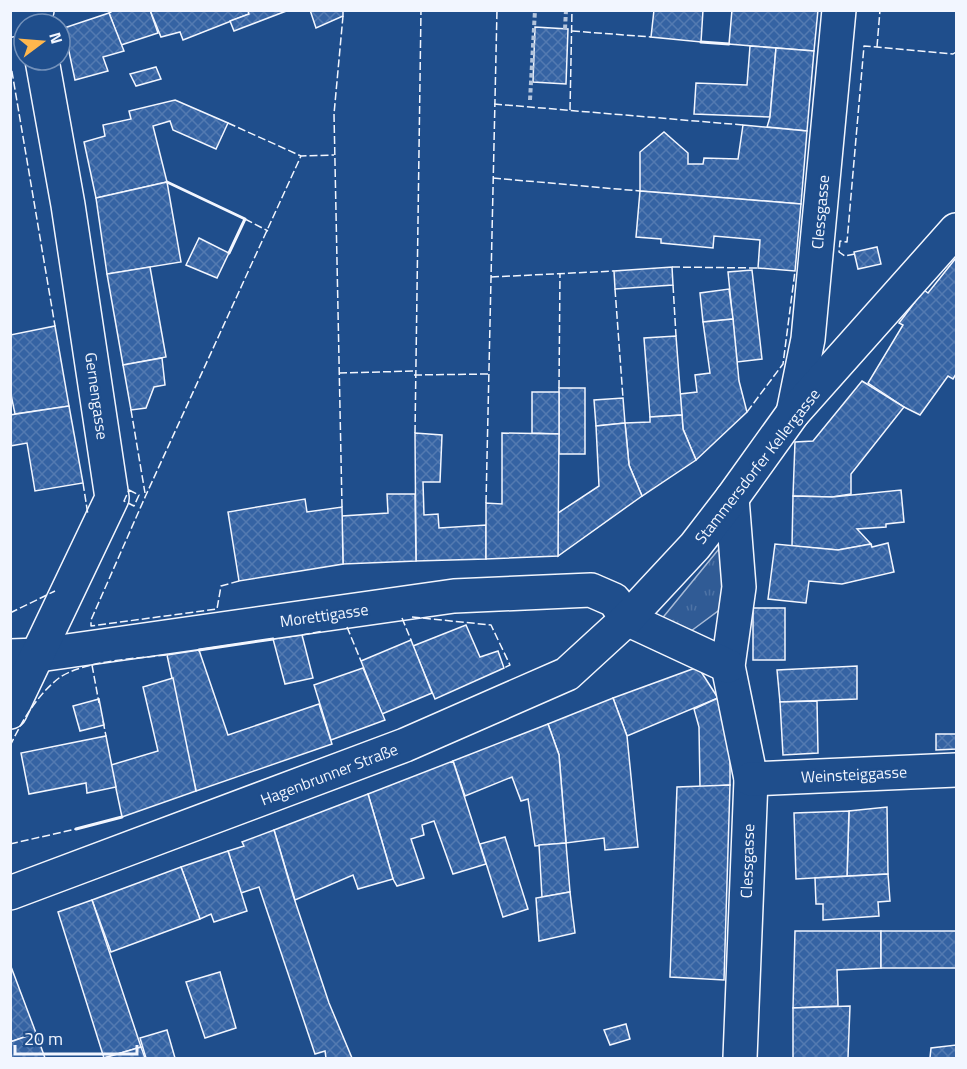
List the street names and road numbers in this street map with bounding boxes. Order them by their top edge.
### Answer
street label: Clessgasse [805,174,835,250]
street label: Gernengasse [79,351,115,441]
street label: Stammersdorfer Kellergasse [689,383,825,549]
street label: Morettigasse [278,597,370,633]
street label: Hagenbrunner Straße [257,737,401,811]
street label: Weinsteiggasse [800,759,908,789]
street label: Clessgasse [734,823,760,899]

